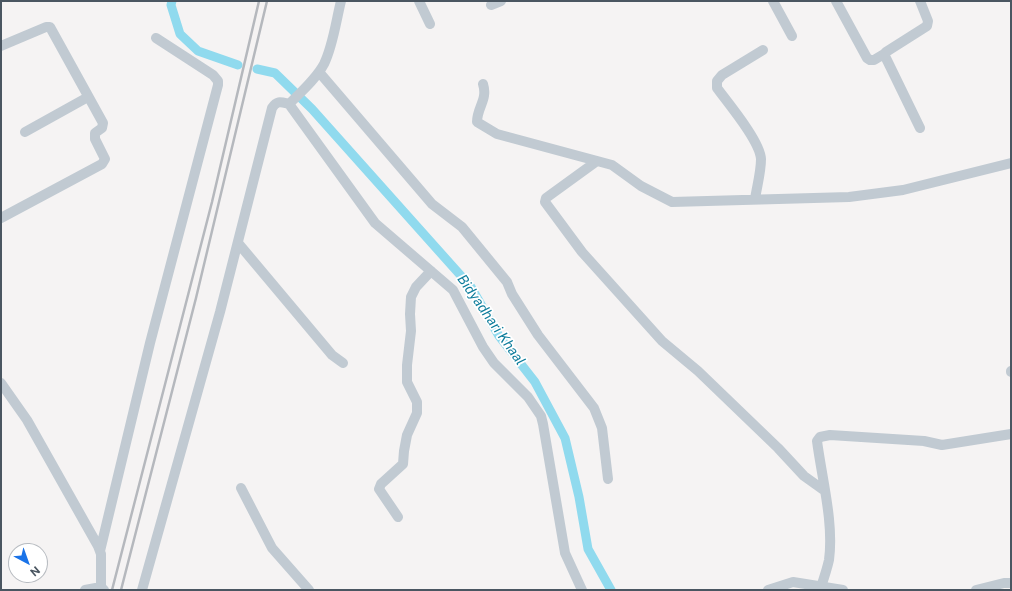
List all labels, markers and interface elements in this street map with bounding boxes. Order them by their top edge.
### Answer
water label: Bidyadhari Khaal [454,271,528,369]
north arrow [8,543,48,583]
text: N [28,564,42,579]

